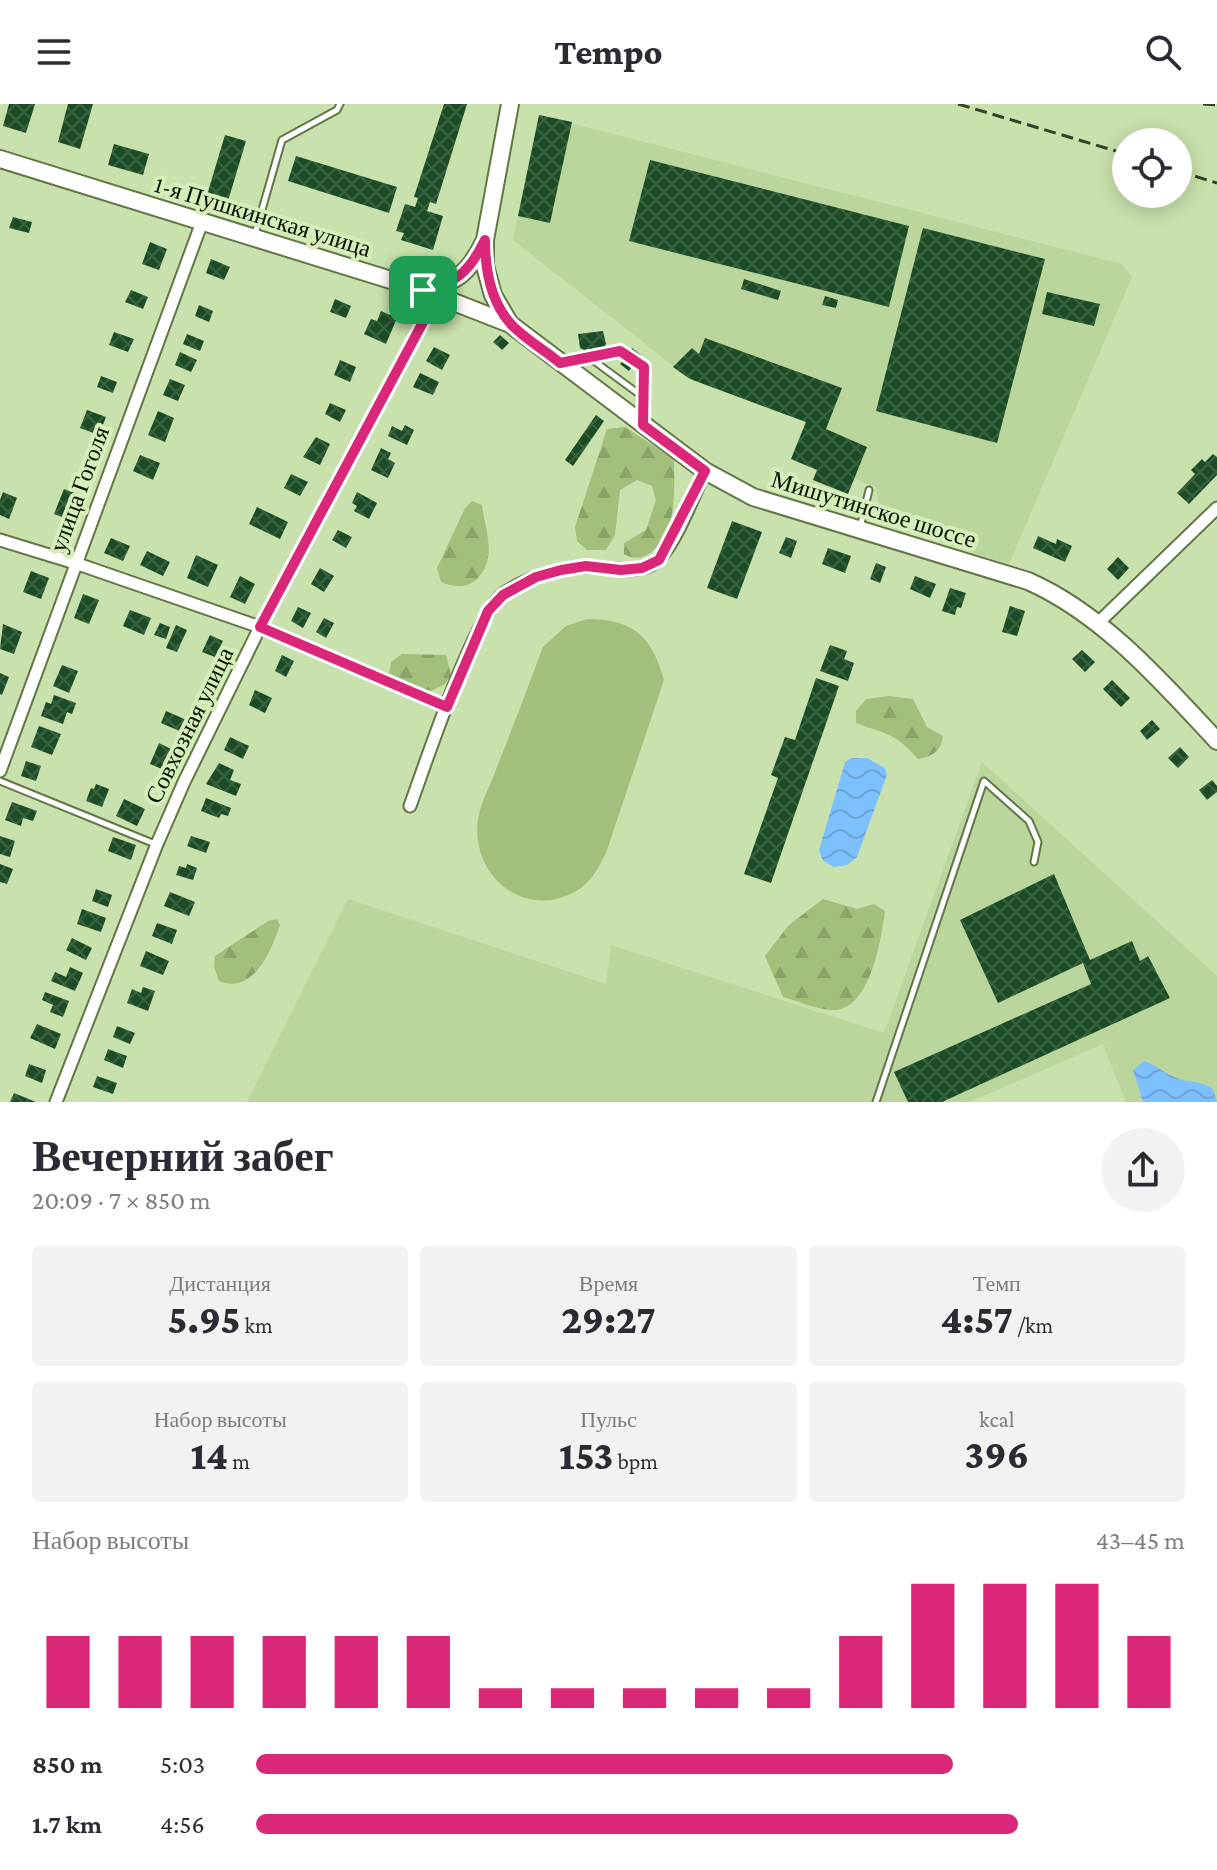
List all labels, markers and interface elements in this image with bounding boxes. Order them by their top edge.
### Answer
icon: menu [32,30,76,74]
icon: search [1141,30,1185,74]
text: Tempo [554,32,663,72]
map controls [1112,128,1192,208]
button: locate [1112,128,1192,208]
street label: 1-я Пушкинская улица [152,170,375,262]
pin [389,256,457,324]
icon: arrive [401,268,445,312]
street label: улица Гоголя [44,423,114,555]
street label: Мишутинское шоссе [768,465,980,553]
street label: Совхозная улица [140,642,239,807]
button: share [1101,1128,1185,1212]
text: Вечерний забег [32,1132,334,1180]
text: 20:09 · 7 × 850 m [32,1186,211,1215]
text: Дистанция [169,1271,271,1296]
text: Время [579,1271,638,1296]
text: Темп [973,1271,1021,1296]
text: 5.95 [168,1297,240,1342]
text: 29:27 [561,1297,656,1342]
text: 4:57 [940,1297,1013,1342]
text: km [240,1313,273,1338]
text: /km [1013,1313,1053,1338]
text: Набор высоты [154,1407,287,1432]
text: Пульс [580,1407,637,1432]
text: kcal [979,1407,1015,1432]
text: 396 [964,1432,1029,1477]
text: 14 [190,1433,228,1478]
text: 153 [559,1433,613,1478]
text: m [228,1449,250,1474]
text: bpm [613,1449,658,1474]
text: Набор высоты [32,1526,189,1555]
text: 43–45 m [1096,1526,1185,1555]
text: 850 m [32,1750,103,1779]
text: 5:03 [160,1750,205,1779]
text: 1.7 km [32,1810,102,1839]
text: 4:56 [160,1810,205,1839]

